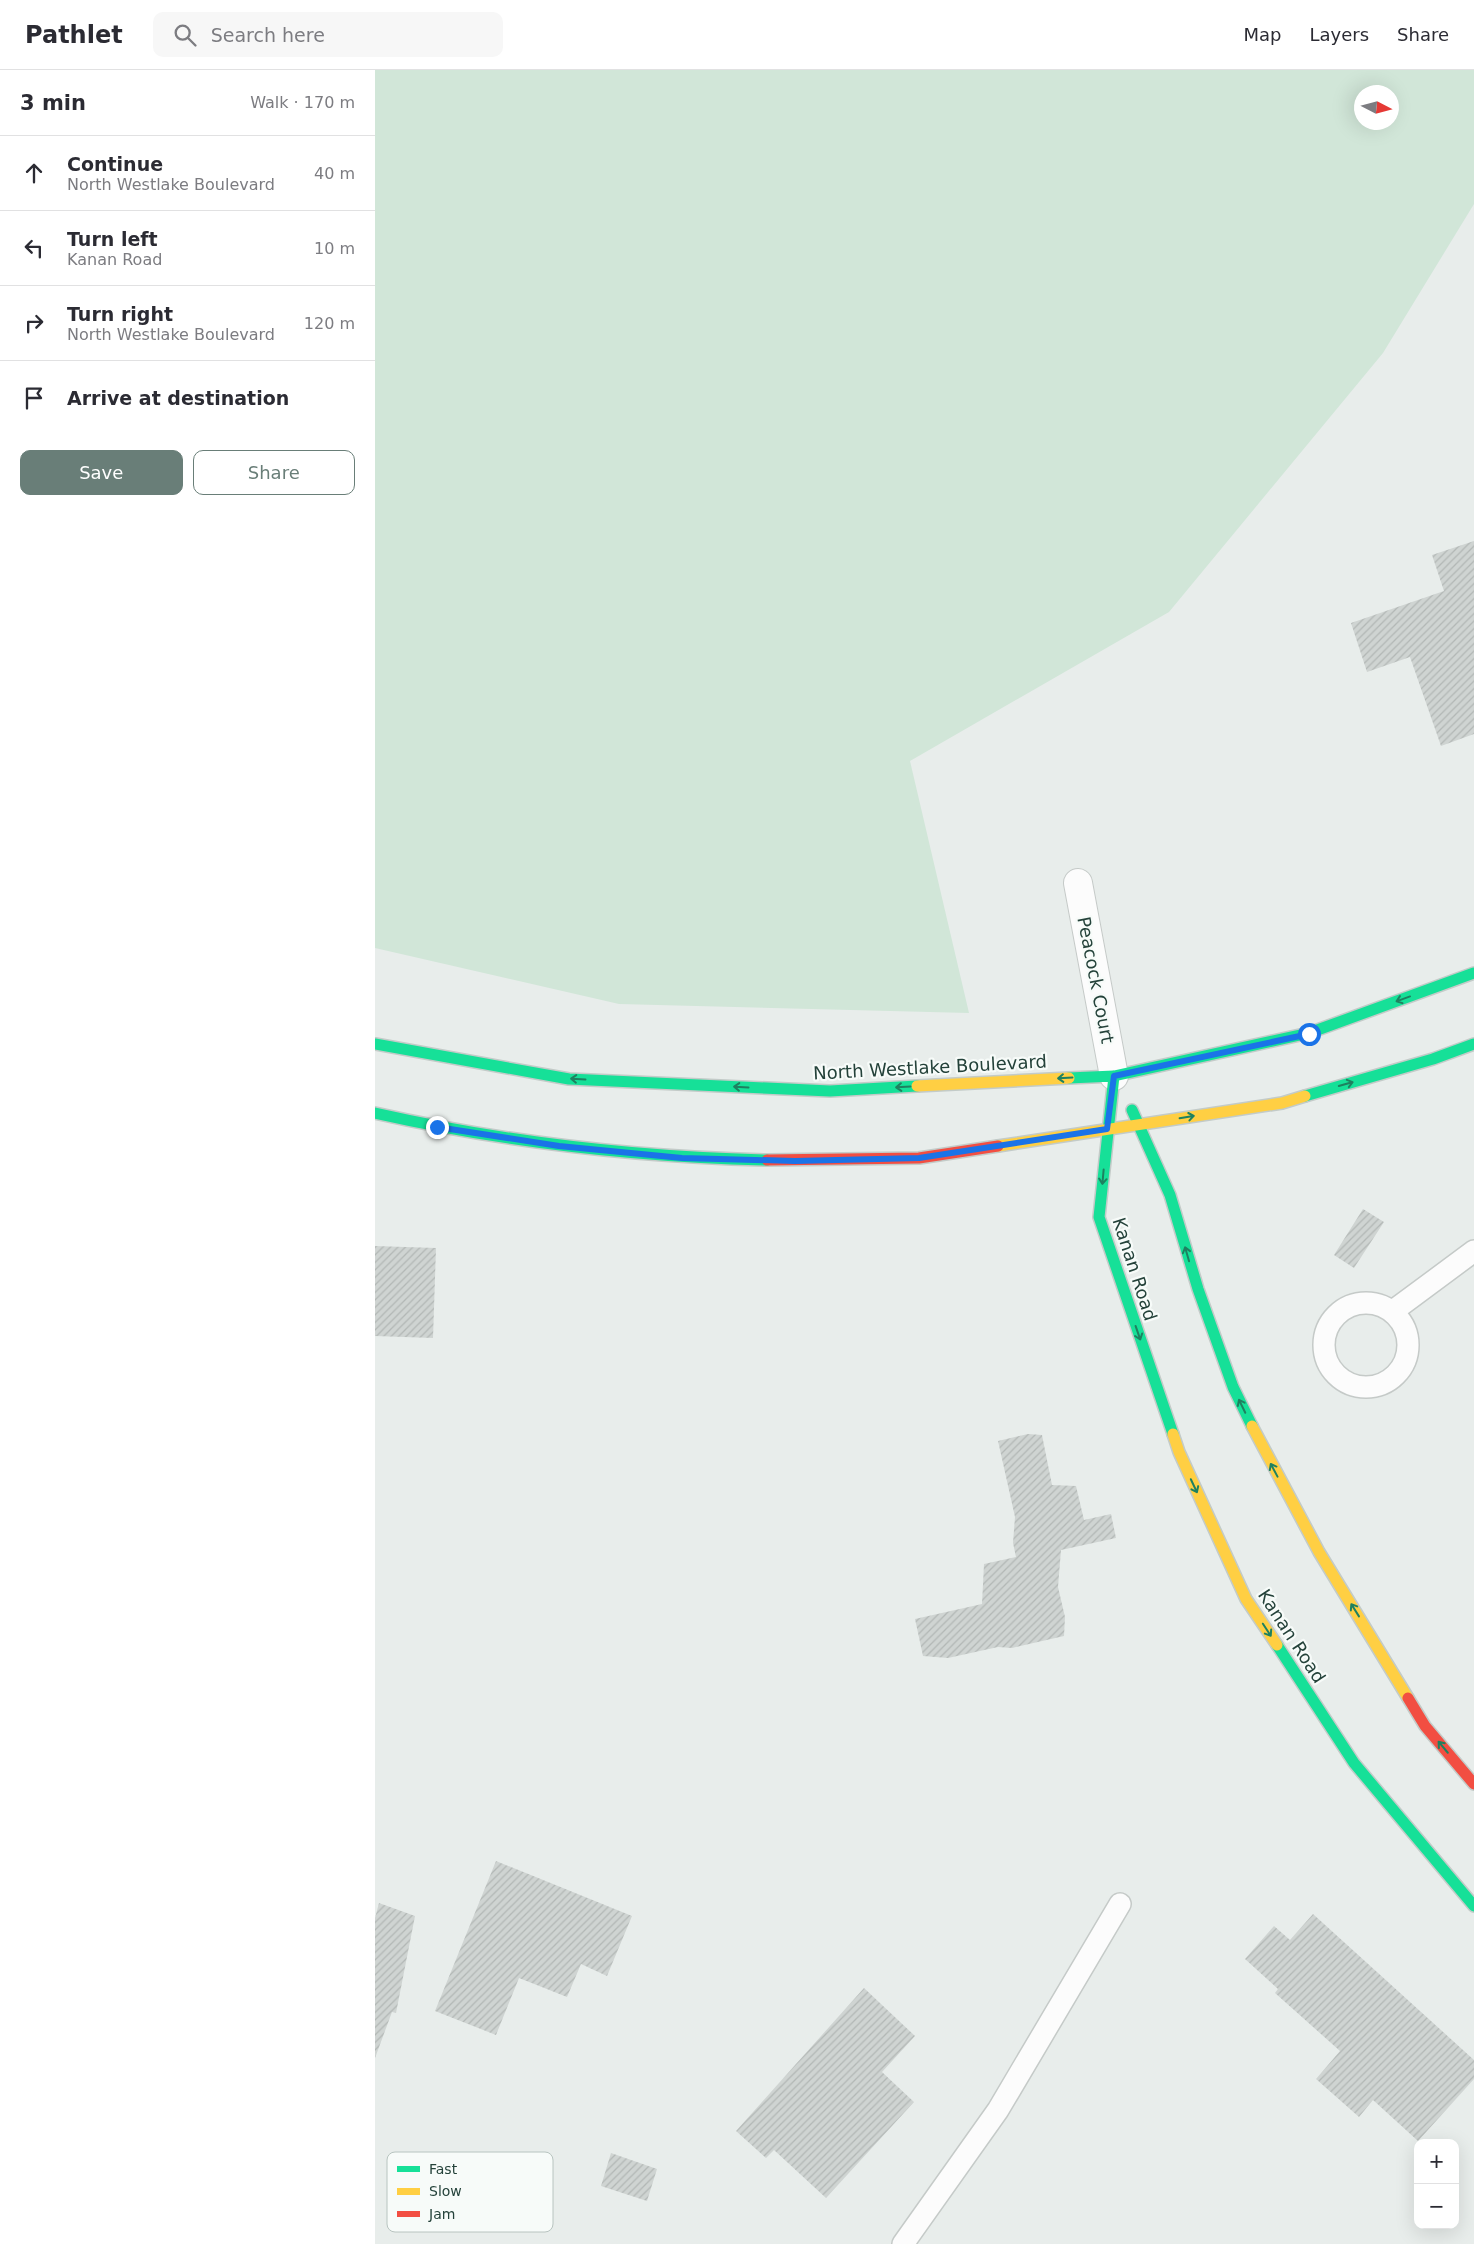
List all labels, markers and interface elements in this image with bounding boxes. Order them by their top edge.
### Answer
search box [153,12,503,57]
text: Pathlet [25,21,123,49]
icon: search [171,21,199,49]
text: Search here [211,24,325,46]
text: Map [1243,24,1281,45]
text: Layers [1309,24,1369,45]
text: Share [1397,24,1449,45]
north arrow [1354,85,1399,130]
text: 3 min [20,91,86,115]
text: Walk · 170 m [250,93,355,112]
text: Continue [67,153,163,175]
icon: ahead [20,159,48,187]
text: 40 m [314,164,355,183]
text: North Westlake Boulevard [67,175,275,194]
text: Turn left [67,228,158,250]
icon: left [20,234,48,262]
text: 10 m [314,239,355,258]
text: Kanan Road [67,250,162,269]
text: Turn right [67,303,173,325]
icon: right [20,309,48,337]
text: 120 m [304,314,355,333]
text: North Westlake Boulevard [67,325,275,344]
icon: arrive [20,384,48,412]
text: Arrive at destination [67,387,289,409]
button: Save [20,450,183,495]
button: Share [193,450,355,495]
street label: Peacock Court [1073,915,1119,1045]
one-way arrow [1396,995,1411,1004]
route start [1298,1023,1321,1046]
street label: North Westlake Boulevard [813,1050,1047,1084]
one-way arrow [1057,1074,1073,1083]
one-way arrow [571,1075,587,1084]
one-way arrow [1337,1079,1353,1089]
one-way arrow [733,1082,749,1092]
one-way arrow [895,1083,911,1092]
one-way arrow [1179,1112,1195,1122]
route end [426,1116,449,1139]
one-way arrow [1098,1169,1107,1185]
street label: Kanan Road [1108,1215,1162,1323]
one-way arrow [1182,1246,1192,1262]
one-way arrow [1134,1325,1143,1340]
one-way arrow [1237,1399,1247,1414]
one-way arrow [1269,1462,1279,1477]
one-way arrow [1190,1478,1199,1493]
street label: Kanan Road [1254,1585,1330,1687]
one-way arrow [1349,1604,1359,1618]
one-way arrow [1262,1623,1272,1637]
one-way arrow [1437,1740,1448,1753]
map controls [1414,2139,1459,2229]
button: + [1414,2139,1459,2184]
legend [387,2152,553,2232]
text: Fast [429,2161,458,2177]
text: Slow [429,2183,462,2199]
button: − [1414,2184,1459,2229]
text: Jam [428,2206,455,2222]

